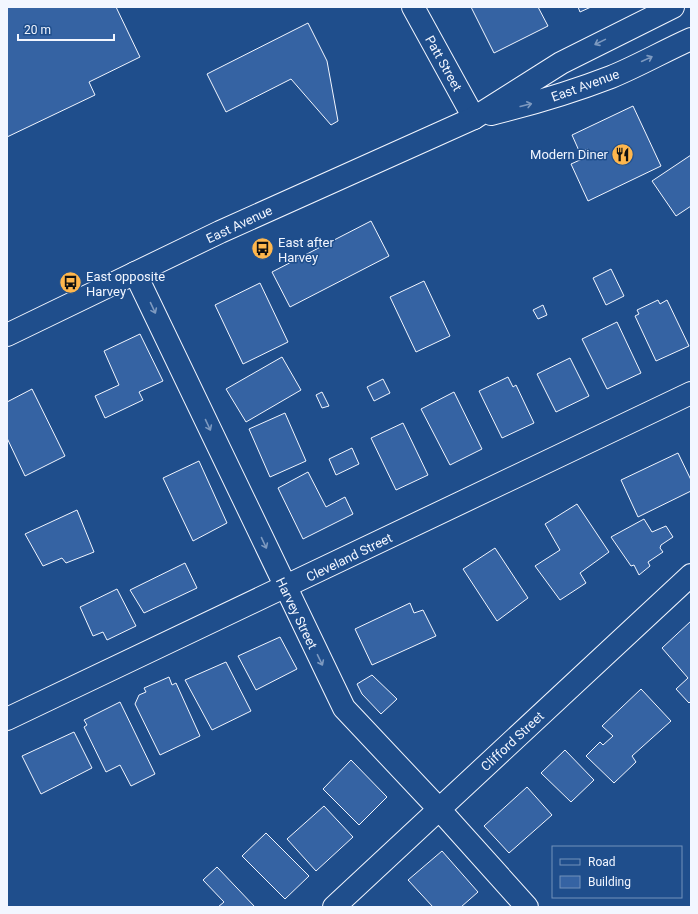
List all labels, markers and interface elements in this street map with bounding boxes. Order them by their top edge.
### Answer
scale bar [18,16,114,42]
text: 20 m [24,23,51,37]
street label: Patt Street [422,33,465,94]
one-way arrow [595,39,607,46]
one-way arrow [641,55,653,62]
street label: East Avenue [549,66,621,105]
one-way arrow [519,101,532,109]
restaurant icon: Modern Diner [610,141,636,167]
place label: Modern Diner [530,147,609,162]
street label: East Avenue [204,203,275,246]
place label: East after Harvey [278,235,334,265]
bus stop icon: East after Harvey [250,236,276,262]
place label: East opposite Harvey [86,269,165,299]
bus stop icon: East opposite Harvey [58,270,84,296]
one-way arrow [150,302,157,314]
one-way arrow [205,419,212,431]
street label: Cleveland Street [304,530,395,585]
one-way arrow [261,537,268,549]
street label: Harvey Street [273,575,320,651]
one-way arrow [317,654,324,666]
street label: Clifford Street [478,708,547,774]
legend [552,846,682,898]
text: Road [588,855,616,869]
text: Building [588,875,631,889]

